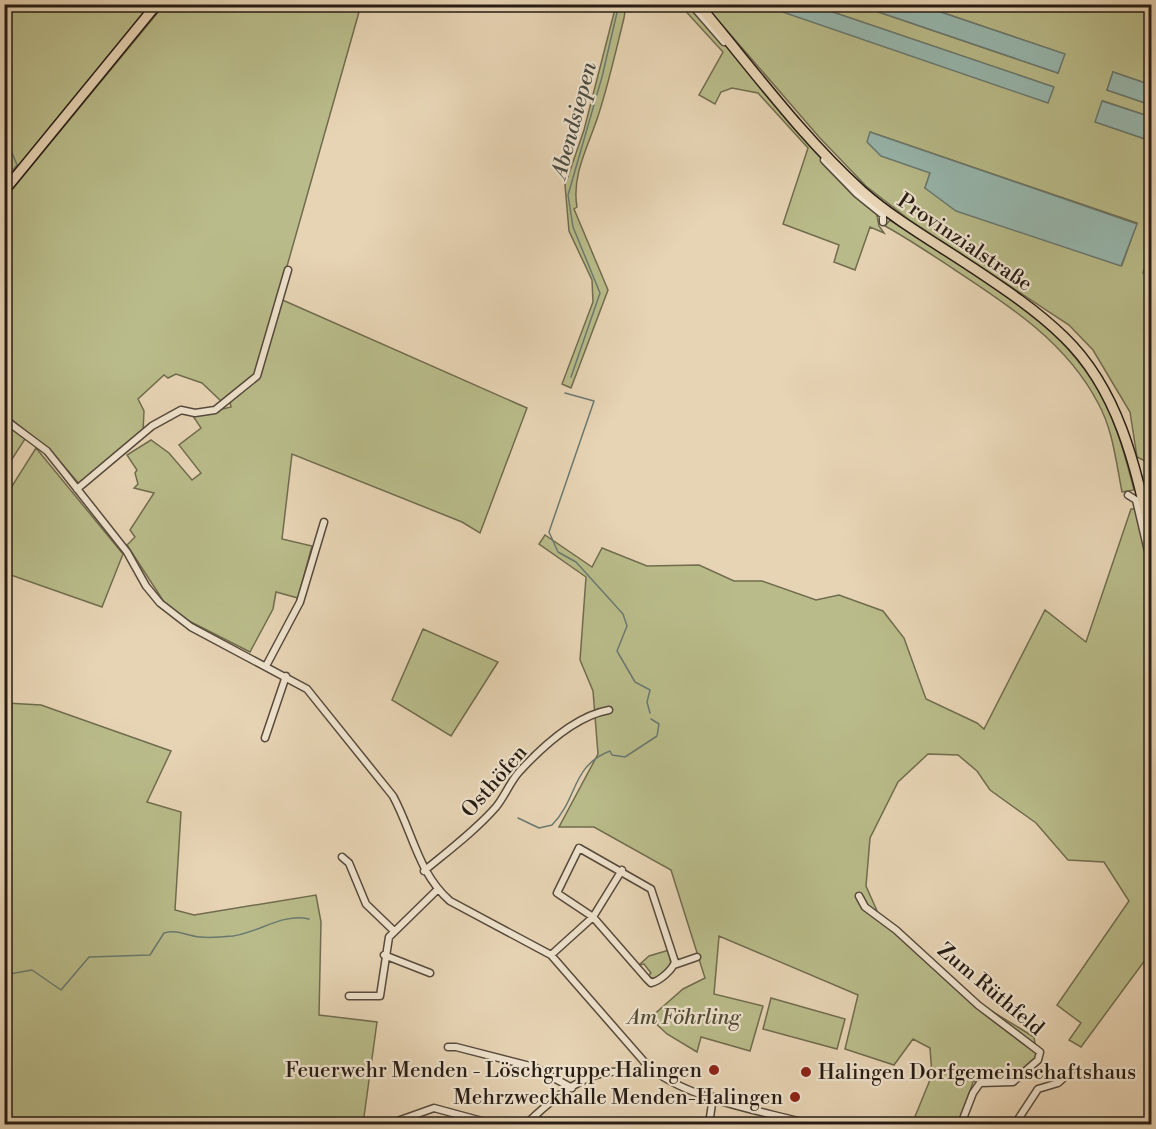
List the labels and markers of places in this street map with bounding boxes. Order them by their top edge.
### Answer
place label: Feuerwehr Menden - Löschgruppe Halingen [285,1058,702,1084]
place label: Halingen Dorfgemeinschaftshaus [818,1060,1136,1086]
marker: Feuerwehr Menden - Löschgruppe Halingen [707,1063,721,1077]
marker: Halingen Dorfgemeinschaftshaus [799,1065,813,1079]
place label: Mehrzweckhalle Menden-Halingen [453,1085,783,1111]
marker: Mehrzweckhalle Menden-Halingen [788,1090,802,1104]

